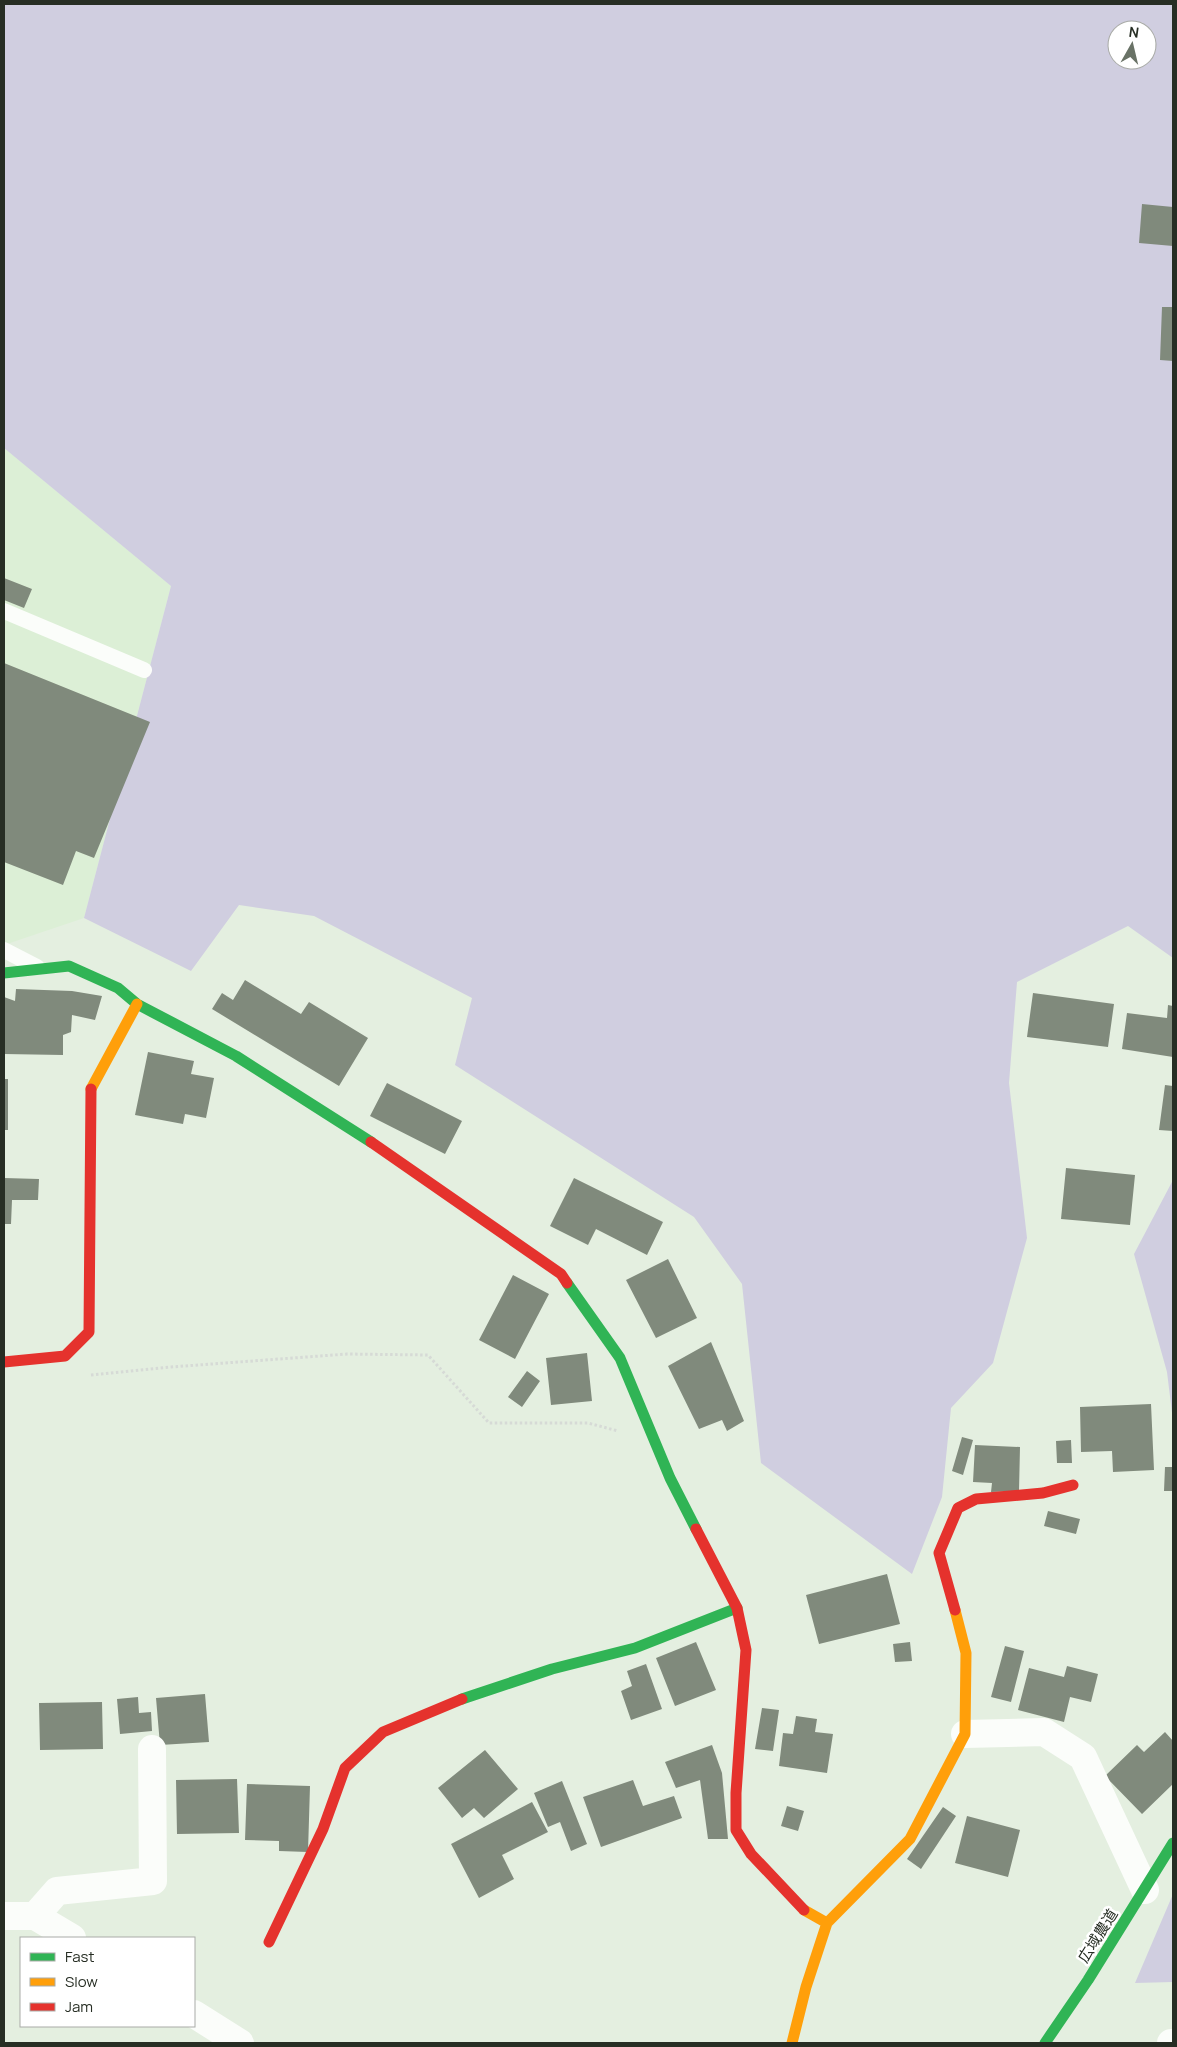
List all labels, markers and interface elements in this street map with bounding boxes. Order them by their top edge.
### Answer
north arrow [1107,20,1157,70]
text: N [1128,22,1140,42]
street label: 広域農道 [1073,1905,1122,1967]
legend [20,1937,195,2027]
text: Fast [65,1946,94,1967]
text: Slow [65,1971,98,1992]
text: Jam [65,1996,93,2017]

